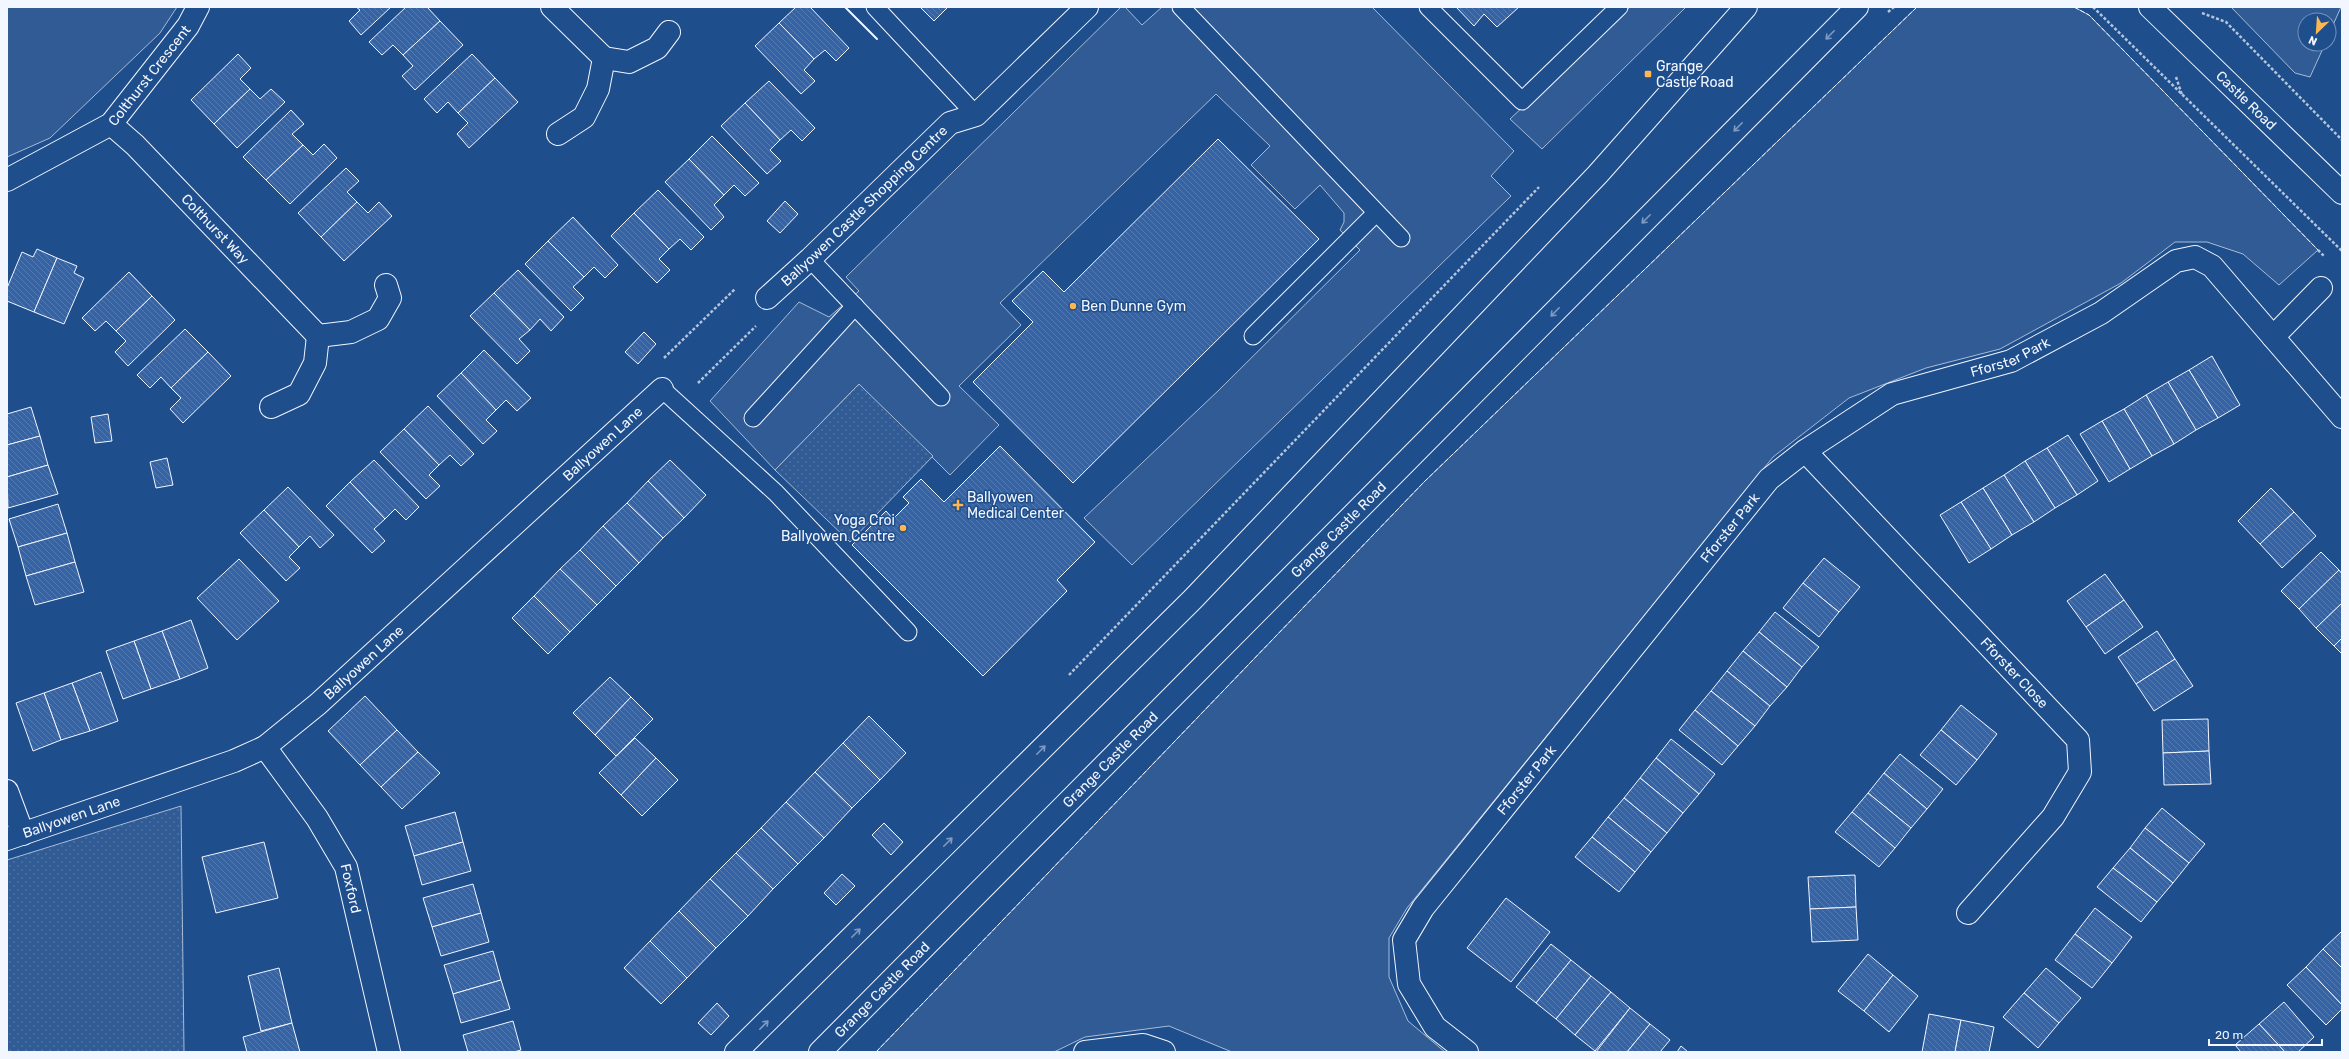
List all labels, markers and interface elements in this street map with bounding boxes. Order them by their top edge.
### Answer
north arrow [2297,12,2337,52]
street label: Colthurst Crescent [104,21,194,129]
one-way arrow [1825,30,1834,40]
text: N [2307,33,2319,48]
place label: Grange Castle Road [1656,58,1734,91]
street label: Castle Road [2212,67,2280,133]
marker: Grange Castle Road [1643,69,1653,79]
street label: Ballyowen Castle Shopping Centre [778,122,951,290]
one-way arrow [1733,122,1743,132]
street label: Colthurst Way [178,190,253,268]
one-way arrow [1641,214,1651,224]
place label: Ben Dunne Gym [1081,298,1186,315]
marker: Ben Dunne Gym [1068,301,1078,311]
one-way arrow [1550,307,1560,316]
street label: Fforster Park [1968,333,2053,380]
street label: Ballyowen Lane [559,403,646,484]
street label: Grange Castle Road [1287,478,1390,581]
place label: Ballyowen Medical Center [967,489,1065,522]
street label: Fforster Park [1697,489,1763,566]
marker: Ballyowen Medical Center [952,499,964,511]
place label: Yoga Croi Ballyowen Centre [781,512,895,545]
marker: Yoga Croi Ballyowen Centre [898,523,908,533]
street label: Ballyowen Lane [320,622,407,703]
street label: Fforster Close [1977,634,2052,712]
street label: Grange Castle Road [1059,708,1161,811]
street label: Fforster Park [1493,741,1560,818]
one-way arrow [1036,745,1046,755]
street label: Ballyowen Lane [20,792,122,842]
one-way arrow [943,837,953,847]
street label: Foxford [337,862,365,915]
one-way arrow [851,928,861,938]
street label: Grange Castle Road [831,938,933,1041]
one-way arrow [759,1020,769,1029]
scale bar [2209,1021,2322,1047]
text: 20 m [2215,1028,2243,1042]

